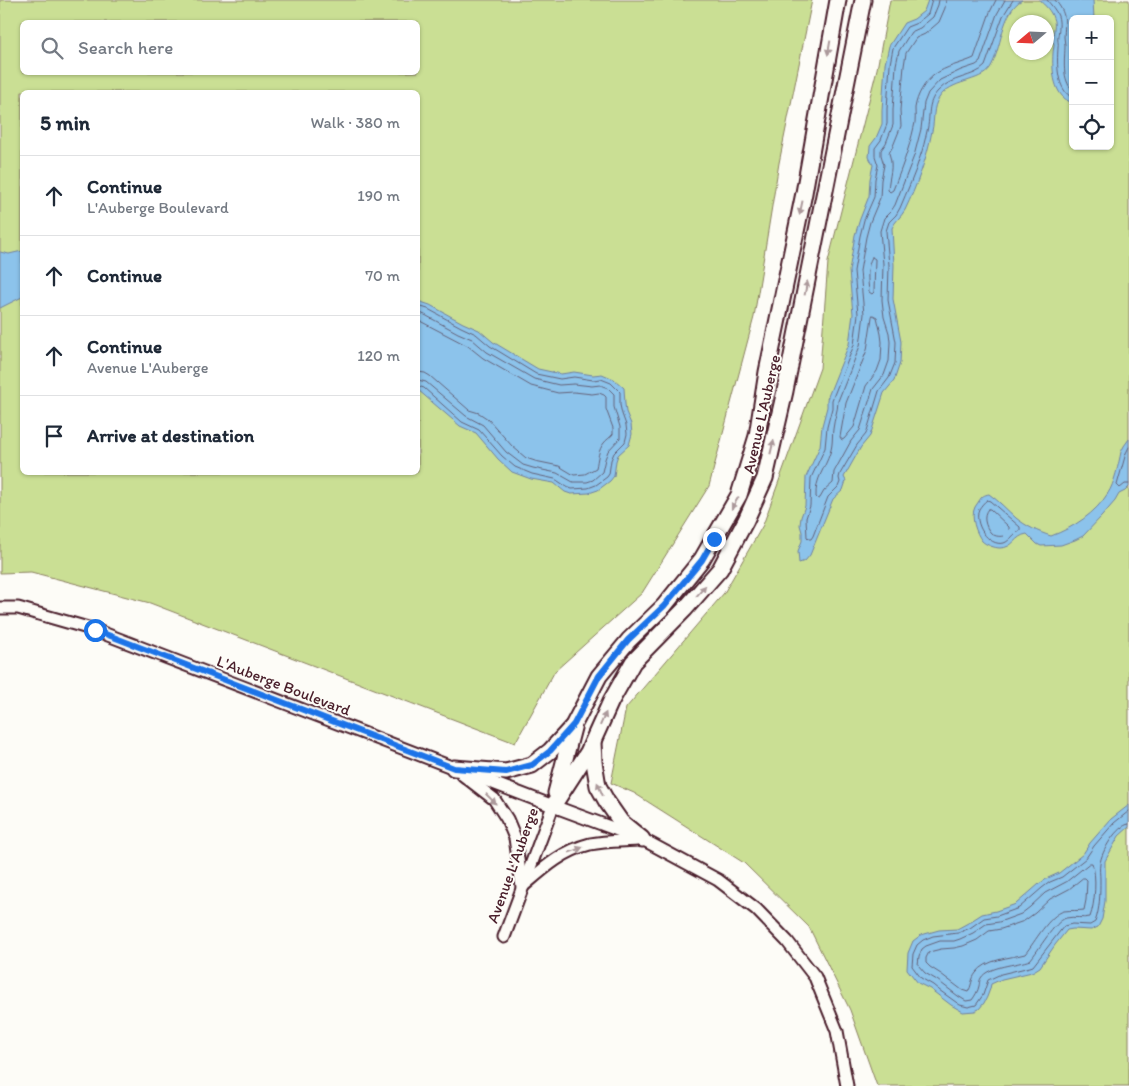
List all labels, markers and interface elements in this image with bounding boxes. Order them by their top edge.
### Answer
north arrow [1009,15,1054,60]
map controls [1069,15,1114,150]
button: + [1069,15,1114,60]
search box [20,20,420,75]
icon: search [38,34,66,62]
text: Search here [78,36,173,59]
one-way arrow [825,40,833,56]
button: − [1069,60,1114,105]
button: locate [1069,105,1114,150]
text: 5 min [40,110,90,135]
text: Walk · 380 m [310,113,400,132]
text: Continue [87,175,162,198]
icon: ahead [40,182,68,210]
text: 190 m [357,186,400,205]
text: L'Auberge Boulevard [87,198,229,217]
one-way arrow [797,200,805,216]
icon: ahead [40,262,68,290]
text: Continue [87,264,162,287]
text: 70 m [365,266,400,285]
one-way arrow [802,280,810,296]
text: Continue [87,335,162,358]
icon: ahead [40,342,68,370]
text: 120 m [357,346,400,365]
street label: Avenue L'Auberge [739,352,784,475]
text: Avenue L'Auberge [87,358,209,377]
icon: arrive [40,422,68,450]
text: Arrive at destination [87,424,254,447]
one-way arrow [768,440,776,455]
one-way arrow [731,496,740,509]
route end [703,528,726,551]
one-way arrow [695,585,706,597]
route start [84,619,107,642]
street label: L'Auberge Boulevard [214,651,354,720]
one-way arrow [599,712,607,726]
one-way arrow [596,782,604,796]
one-way arrow [485,793,497,805]
street label: Avenue L'Auberge [483,805,542,926]
one-way arrow [569,845,583,853]

